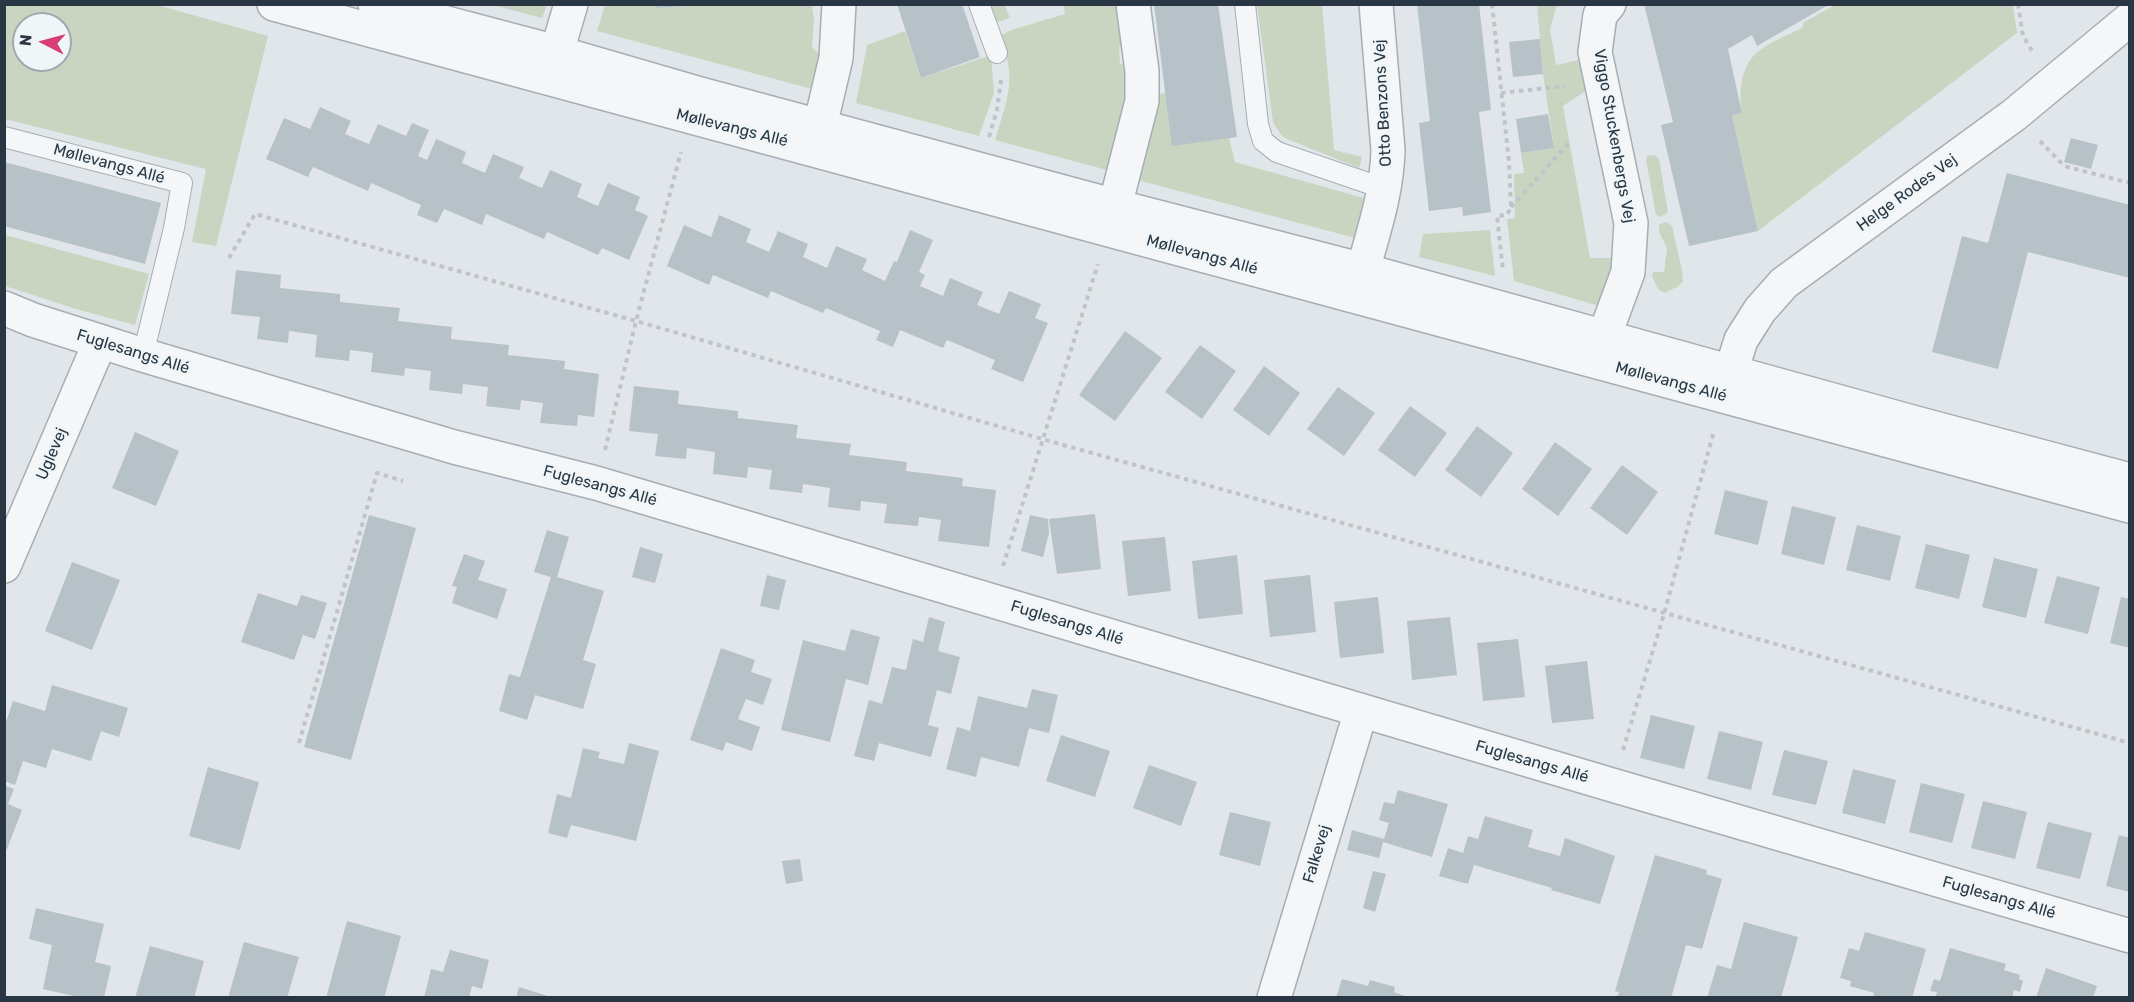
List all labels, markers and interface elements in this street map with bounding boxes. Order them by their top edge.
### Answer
north arrow [12,12,72,72]
text: N [16,34,36,47]
street label: Otto Benzons Vej [1370,39,1396,167]
street label: Viggo Stuckenbergs Vej [1589,47,1639,225]
street label: Møllevangs Allé [674,105,790,151]
street label: Møllevangs Allé [51,140,167,188]
street label: Helge Rodes Vej [1853,150,1961,236]
street label: Møllevangs Allé [1144,231,1260,279]
street label: Fuglesangs Allé [74,326,192,378]
street label: Møllevangs Allé [1613,358,1729,406]
street label: Uglevej [32,425,72,483]
street label: Fuglesangs Allé [541,462,659,510]
street label: Fuglesangs Allé [1008,597,1126,649]
street label: Fuglesangs Allé [1473,737,1591,787]
street label: Falkevej [1299,823,1335,885]
street label: Fuglesangs Allé [1940,873,2058,923]

